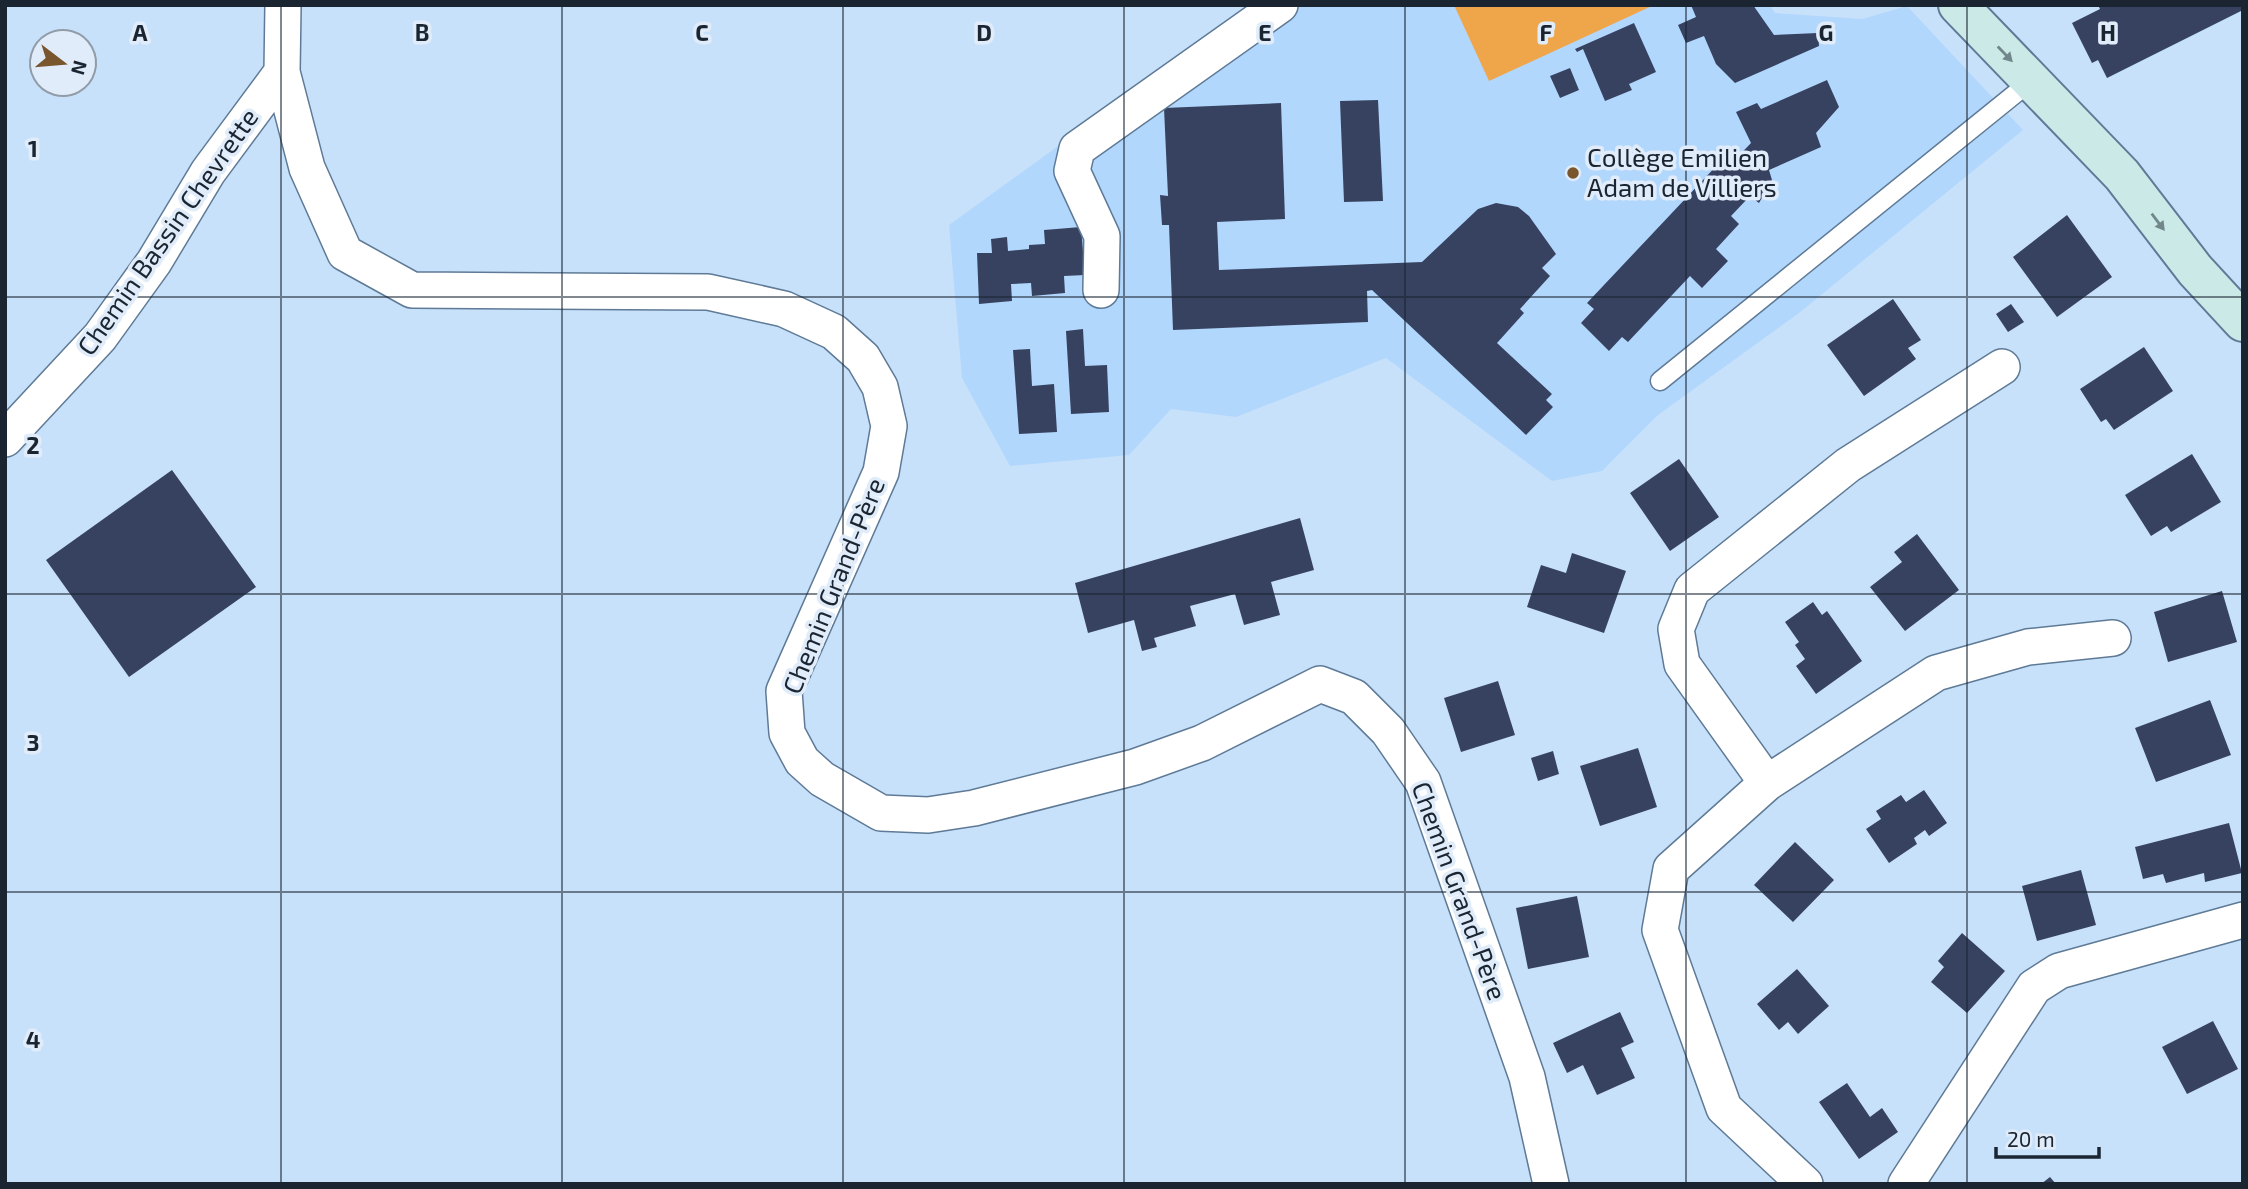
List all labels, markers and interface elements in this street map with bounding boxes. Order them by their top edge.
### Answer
text: A [132,18,148,46]
text: B [415,18,429,46]
text: C [695,18,709,46]
text: D [976,18,992,46]
text: E [1258,18,1272,46]
text: F [1540,18,1553,46]
text: G [1819,18,1833,46]
text: H [2100,18,2116,46]
north arrow [28,28,98,98]
one-way arrow [1997,45,2013,62]
text: N [67,58,93,78]
street label: Chemin Bassin Chevrette [70,102,264,360]
text: 1 [28,134,38,162]
place label: Collège Emilien Adam de Villiers [1587,141,1777,202]
marker: Collège Emilien Adam de Villiers [1565,165,1581,181]
one-way arrow [2151,213,2165,232]
text: 2 [26,431,40,459]
street label: Chemin Grand-Père [775,473,890,698]
text: 3 [26,728,40,756]
street label: Chemin Grand-Père [1407,777,1514,1004]
text: 4 [26,1025,40,1053]
scale bar [1996,1116,2099,1160]
text: 20 m [2007,1126,2055,1151]

